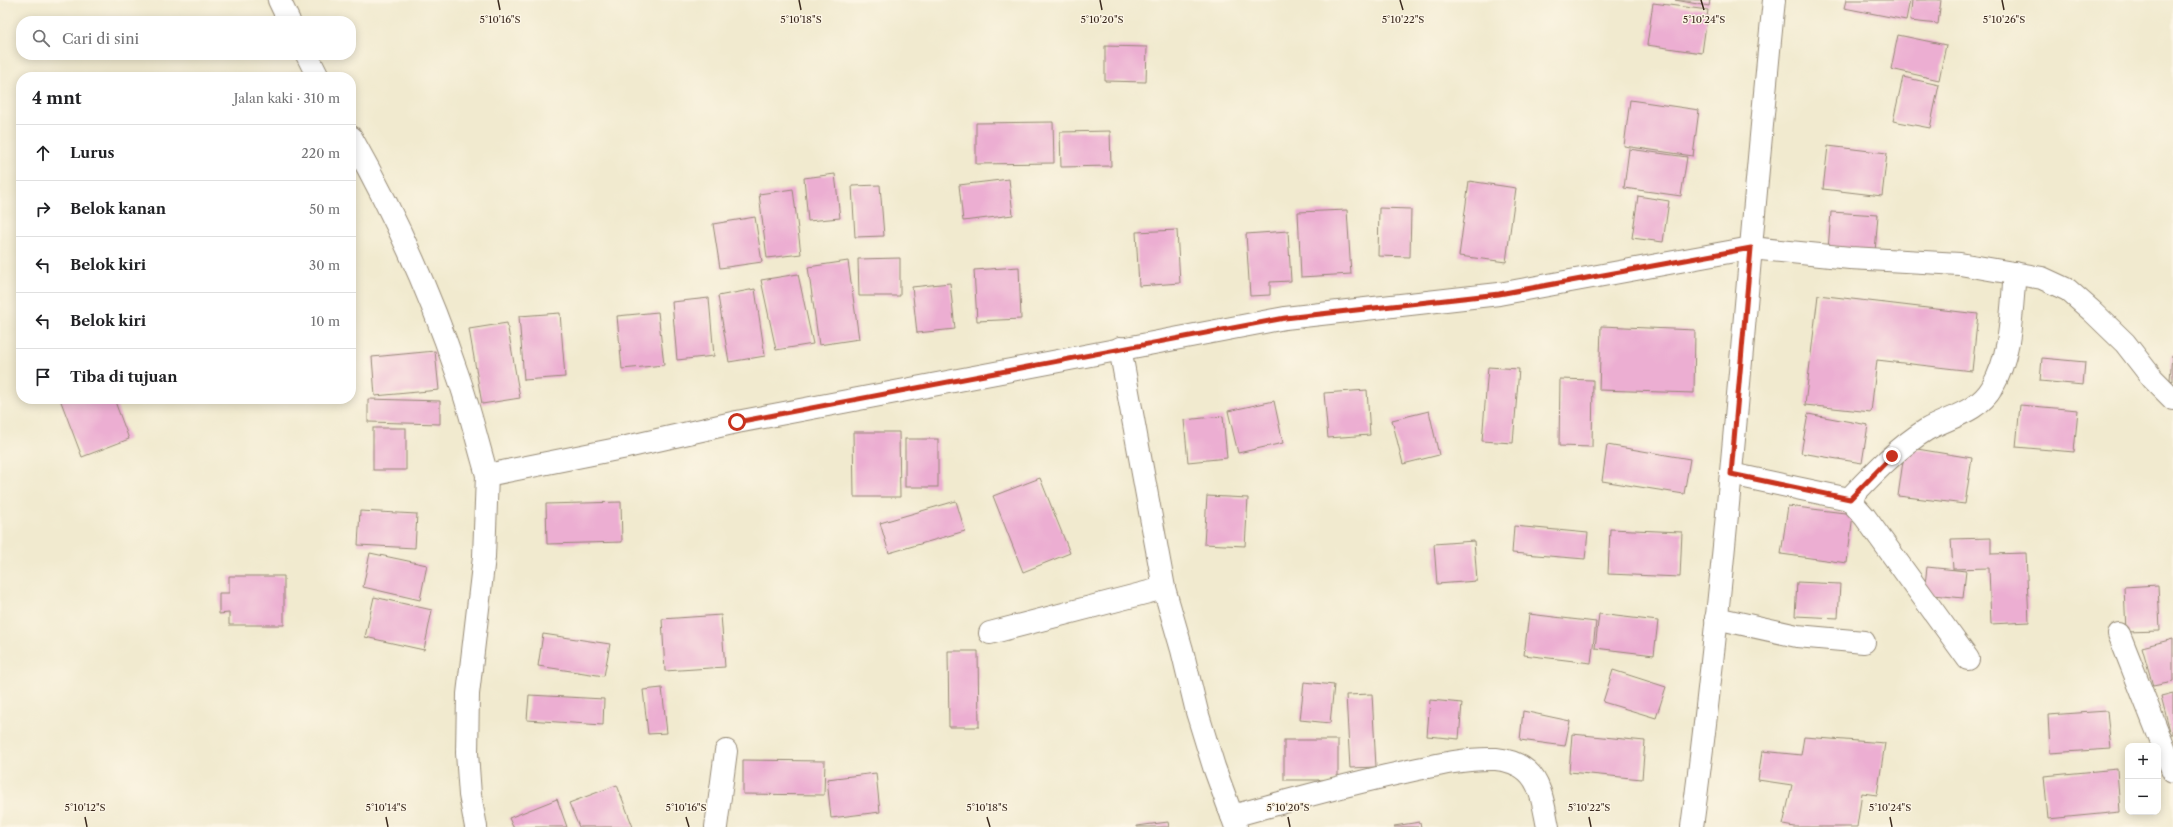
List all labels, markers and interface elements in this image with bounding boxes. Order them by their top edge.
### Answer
text: 5°10'16"S [479,13,521,26]
text: 5°10'18"S [780,13,822,26]
text: 5°10'20"S [1080,13,1124,26]
text: 5°10'22"S [1382,13,1424,26]
text: 5°10'24"S [1683,13,1725,26]
text: 5°10'26"S [1983,13,2025,26]
search box [16,16,356,60]
icon: search [30,27,52,49]
text: Cari di sini [62,29,139,48]
text: 4 mnt [32,88,82,108]
text: Jalan kaki · 310 m [234,90,340,106]
icon: ahead [32,142,54,164]
text: Lurus [70,143,115,162]
text: 220 m [301,145,340,161]
icon: right [32,198,54,220]
text: Belok kanan [70,199,166,218]
text: 50 m [309,201,340,217]
icon: left [32,254,54,276]
text: Belok kiri [70,255,146,274]
text: 30 m [309,257,340,273]
icon: left [32,310,54,332]
text: Belok kiri [70,311,146,330]
text: 10 m [311,313,340,329]
icon: arrive [32,366,54,388]
text: Tiba di tujuan [70,367,178,386]
route start [728,413,746,431]
route end [1883,447,1901,465]
map controls [2125,743,2161,815]
button: + [2125,743,2161,779]
button: − [2125,779,2161,815]
text: 5°10'12"S [64,801,106,814]
text: 5°10'14"S [365,801,407,814]
text: 5°10'16"S [665,801,707,814]
text: 5°10'18"S [966,801,1008,814]
text: 5°10'20"S [1266,801,1310,814]
text: 5°10'22"S [1568,801,1610,814]
text: 5°10'24"S [1869,801,1911,814]

